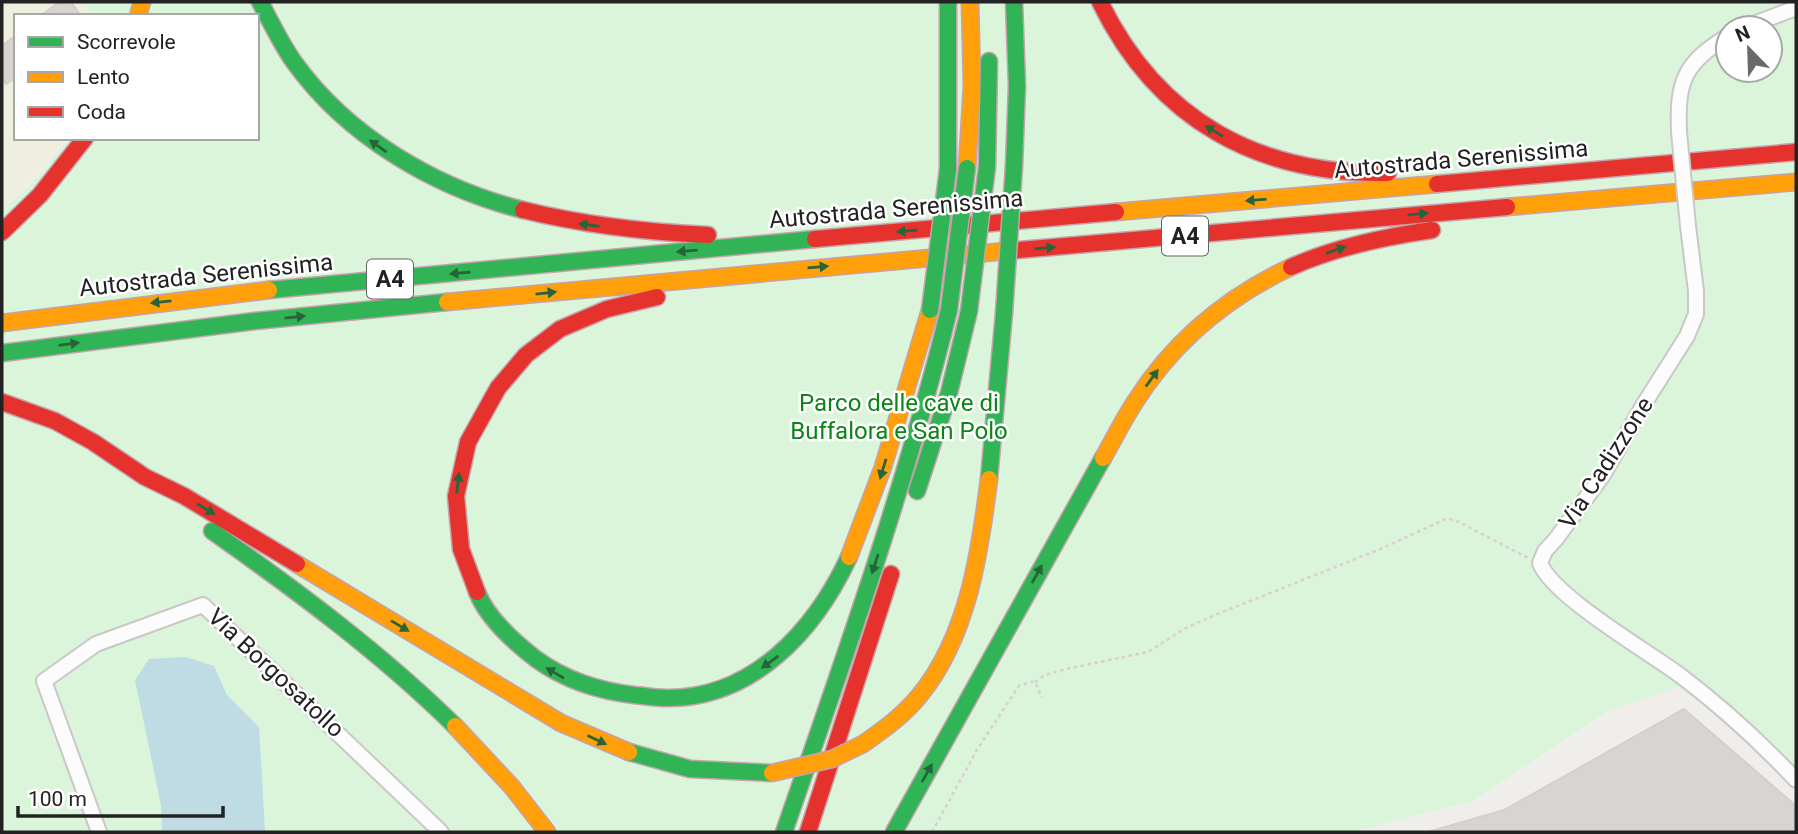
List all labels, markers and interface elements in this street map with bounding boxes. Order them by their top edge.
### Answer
legend [14,14,259,140]
north arrow [1714,14,1784,84]
text: N [1732,21,1753,47]
text: Scorrevole [77,30,176,54]
text: Lento [77,65,130,89]
text: Coda [77,100,126,124]
one-way arrow [1204,125,1223,138]
street label: Autostrada Serenissima [1333,134,1589,184]
one-way arrow [369,139,387,153]
street label: Autostrada Serenissima [768,184,1024,234]
one-way arrow [1245,195,1267,206]
one-way arrow [1407,208,1429,219]
road number: A4 [1162,216,1208,256]
one-way arrow [578,219,600,230]
one-way arrow [896,226,918,237]
one-way arrow [1034,242,1056,253]
one-way arrow [1325,244,1346,255]
one-way arrow [676,246,698,257]
street label: Autostrada Serenissima [78,248,334,302]
road number: A4 [367,260,413,298]
one-way arrow [808,261,830,272]
one-way arrow [449,267,471,278]
one-way arrow [535,287,557,298]
one-way arrow [150,297,172,308]
one-way arrow [284,312,306,323]
one-way arrow [58,338,80,349]
one-way arrow [1145,369,1159,387]
park label: Parco delle cave di Buffalora e San Polo [790,389,1008,445]
street label: Via Cadizzone [1553,392,1659,534]
one-way arrow [877,459,888,480]
one-way arrow [453,472,464,494]
one-way arrow [196,502,215,515]
one-way arrow [869,554,880,575]
one-way arrow [1031,564,1043,583]
street label: Via Borgosatollo [202,603,350,743]
one-way arrow [391,620,410,632]
one-way arrow [760,655,779,669]
one-way arrow [545,668,565,680]
one-way arrow [587,734,607,745]
one-way arrow [921,763,933,782]
scale bar [18,774,222,818]
text: 100 m [28,787,87,811]

